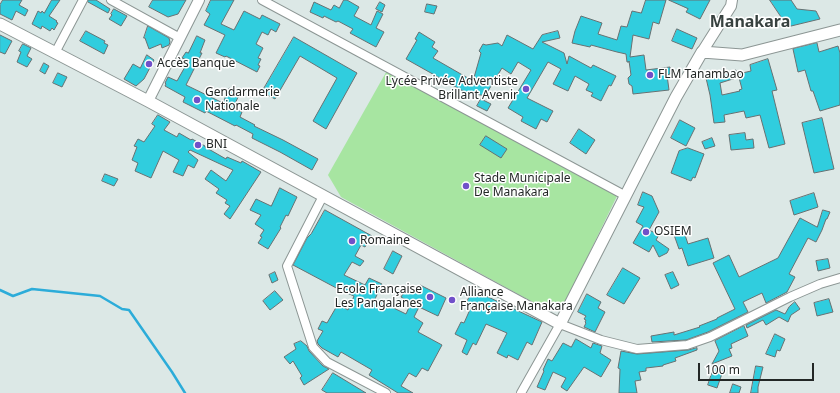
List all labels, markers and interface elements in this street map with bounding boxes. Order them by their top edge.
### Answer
district label: Manakara [710,12,790,32]
place label: Accès Banque [157,57,235,71]
marker: Accès Banque [144,59,154,69]
place label: FLM Tanambao [658,68,744,82]
marker: FLM Tanambao [645,70,655,80]
place label: Lycée Privée Adventiste Brillant Avenir [386,75,518,103]
marker: Lycée Privée Adventiste Brillant Avenir [521,84,531,94]
place label: Gendarmerie Nationale [205,86,280,114]
marker: Gendarmerie Nationale [192,95,202,105]
place label: BNI [206,138,227,152]
marker: BNI [193,140,203,150]
place label: Stade Municipale De Manakara [474,172,571,200]
marker: Stade Municipale De Manakara [461,181,471,191]
place label: OSIEM [654,225,692,239]
marker: OSIEM [641,227,651,237]
place label: Romaine [360,234,410,248]
marker: Romaine [347,236,357,246]
place label: Ecole Française Les Pangalanes [335,283,422,311]
place label: Alliance Française Manakara [460,286,573,314]
marker: Ecole Française Les Pangalanes [425,292,435,302]
marker: Alliance Française Manakara [447,295,457,305]
scale bar [700,355,816,381]
text: 100 m [705,361,740,378]

